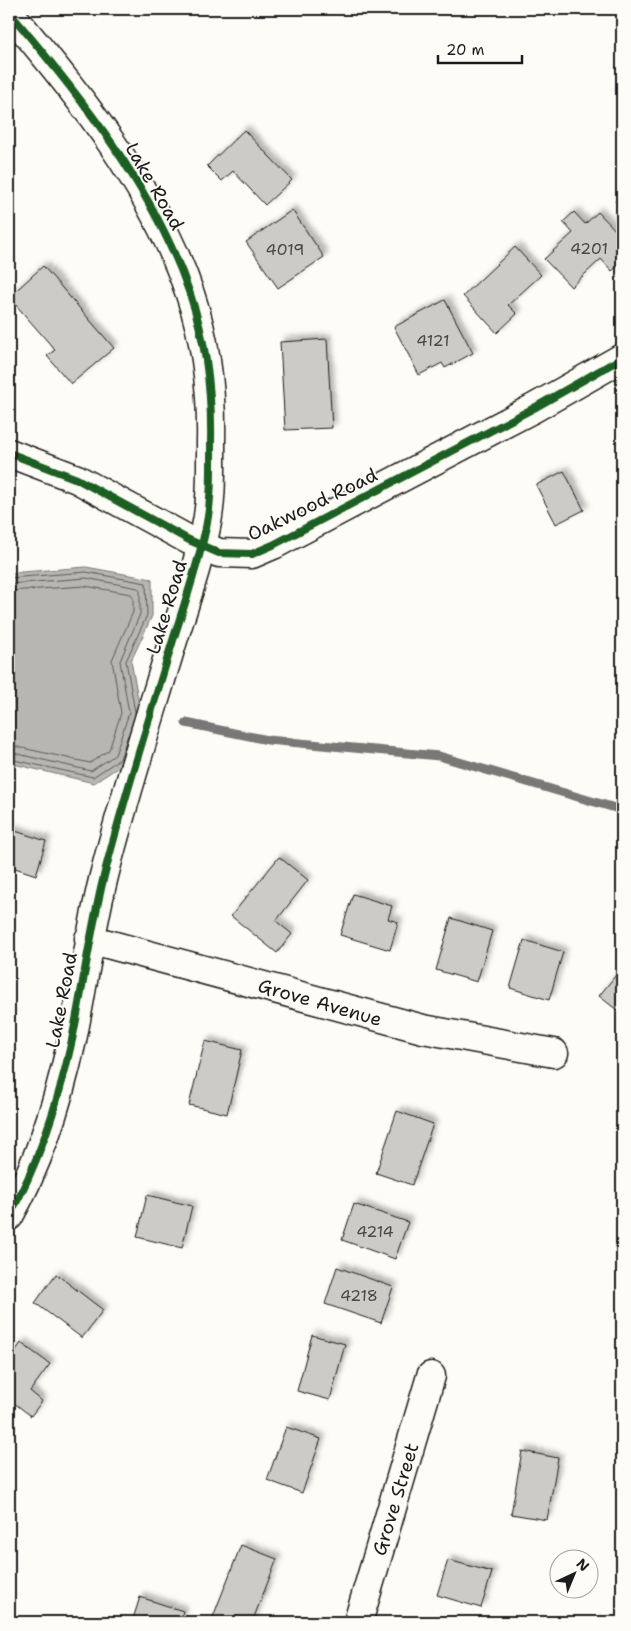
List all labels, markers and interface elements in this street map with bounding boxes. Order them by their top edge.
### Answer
scale bar [438,32,522,64]
text: 20 m [446,40,485,60]
street label: Lake Road [119,138,190,235]
house number: 4201 [570,238,608,259]
house number: 4019 [265,239,305,260]
house number: 4121 [416,330,450,351]
street label: Oakwood Road [243,462,381,547]
street label: Lake Road [140,557,193,657]
street label: Lake Road [40,950,83,1050]
street label: Grove Avenue [255,973,385,1032]
house number: 4214 [356,1221,394,1242]
house number: 4218 [340,1285,378,1306]
street label: Grove Street [366,1440,424,1559]
north arrow [548,1548,598,1598]
text: N [573,1554,593,1575]

